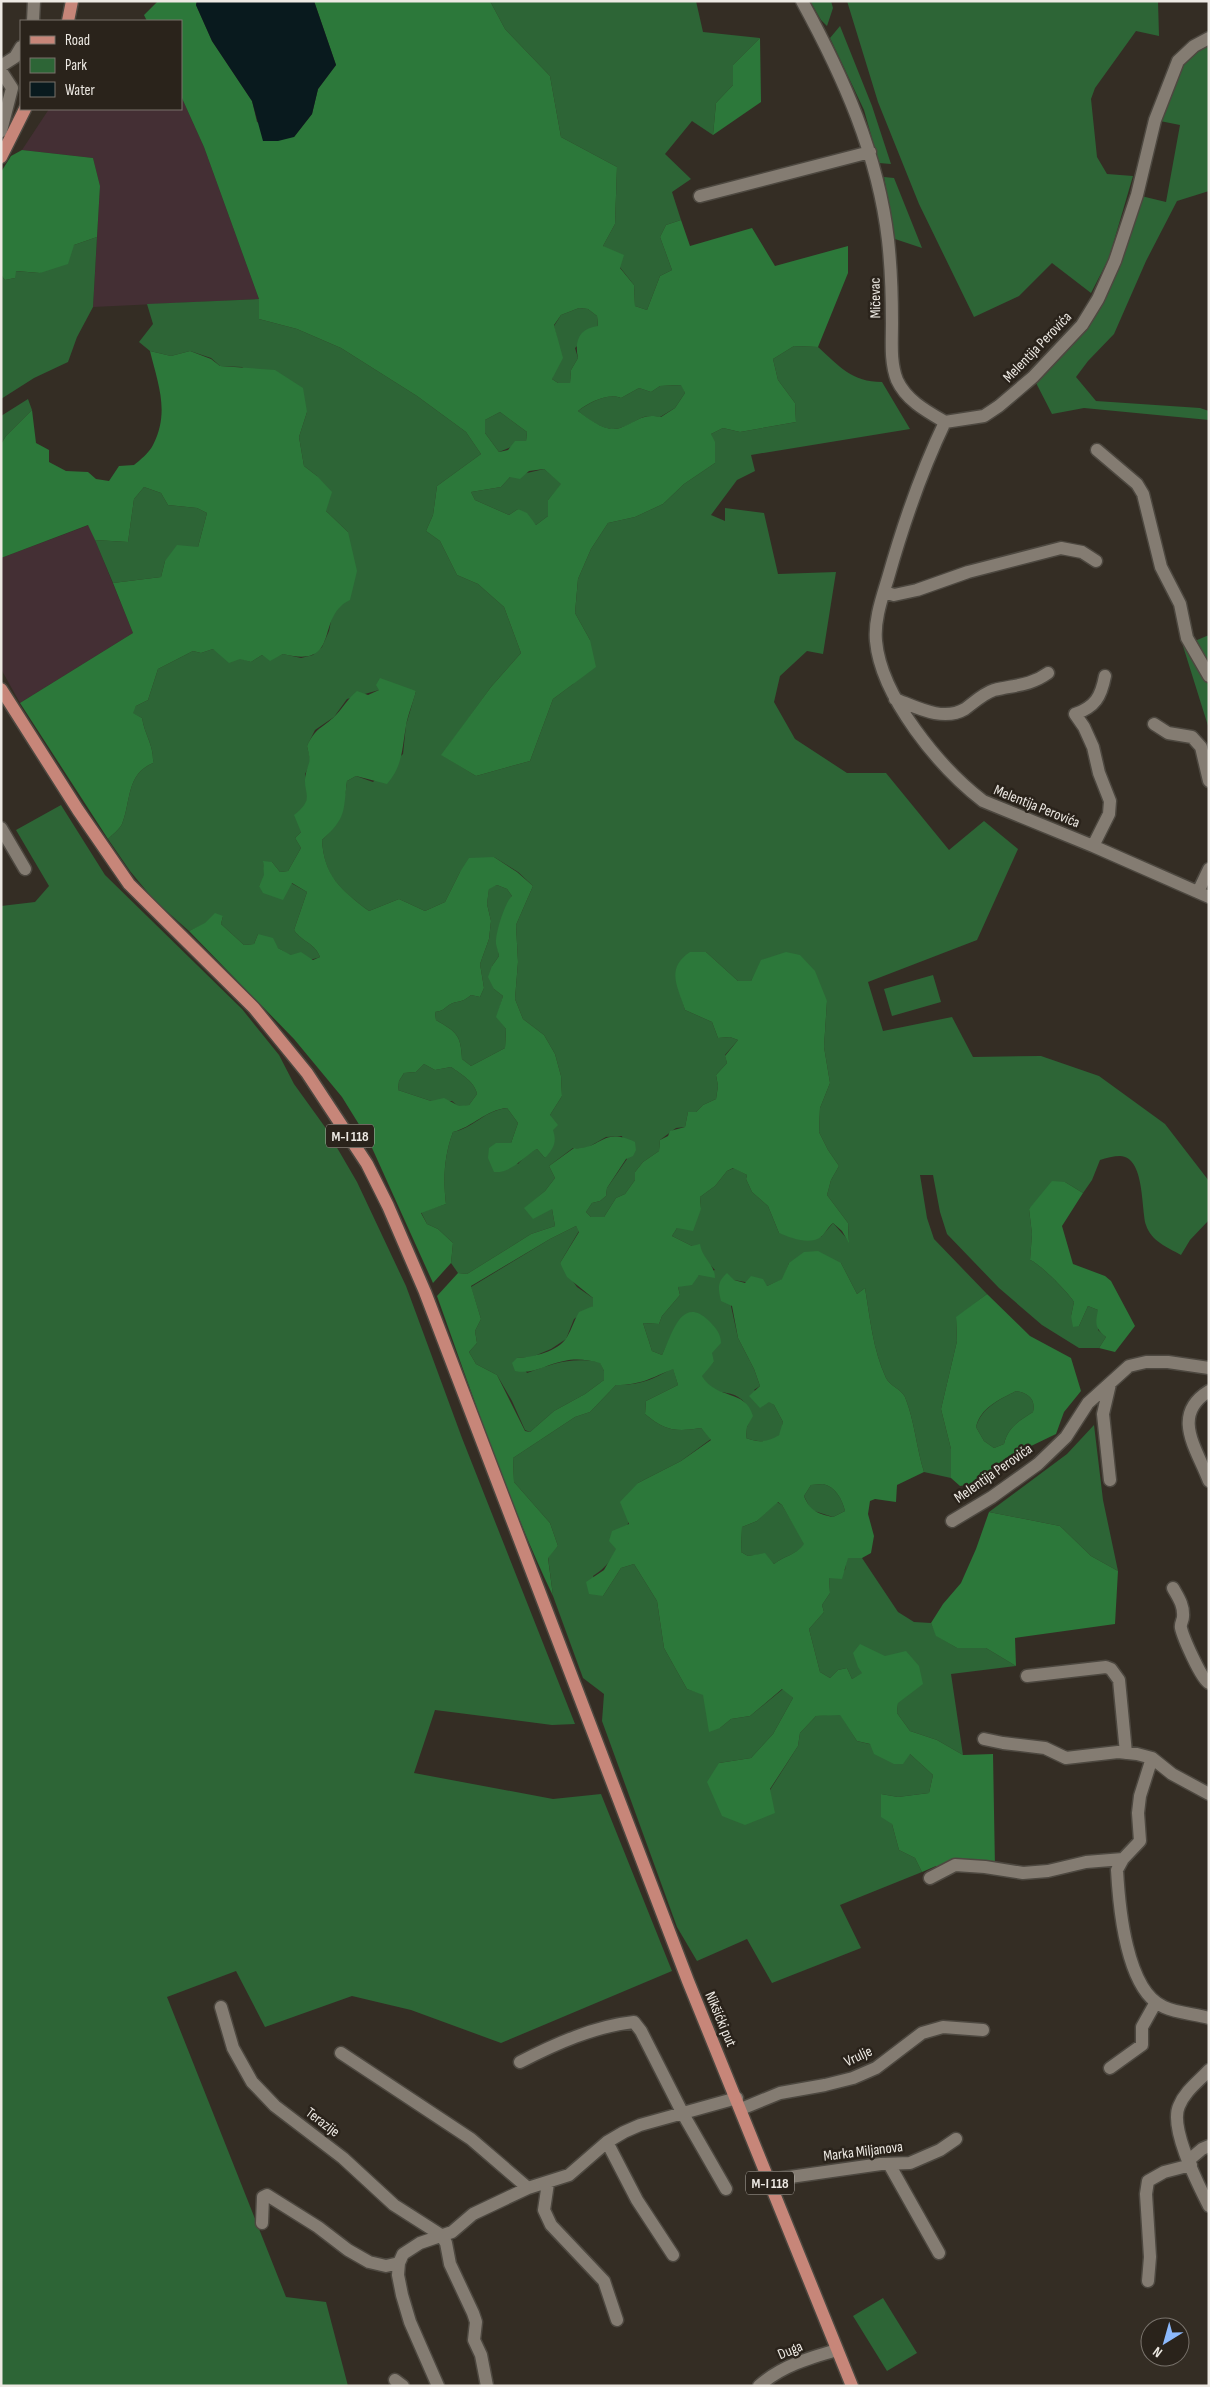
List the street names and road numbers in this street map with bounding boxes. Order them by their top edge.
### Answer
street label: Mičevac [866,277,885,319]
street label: Melentija Perovića [999,308,1076,387]
street label: Melentija Perovića [991,781,1083,832]
road number: M-I 118 [326,1124,374,1148]
street label: Melentija Perovića [950,1439,1036,1507]
street label: Nikšićki put [700,1989,741,2050]
street label: Vrulje [841,2042,875,2071]
street label: Terazije [302,2103,344,2141]
street label: Marka Miljanova [822,2137,904,2166]
road number: M-I 118 [746,2172,794,2194]
street label: Duga [775,2337,806,2364]

